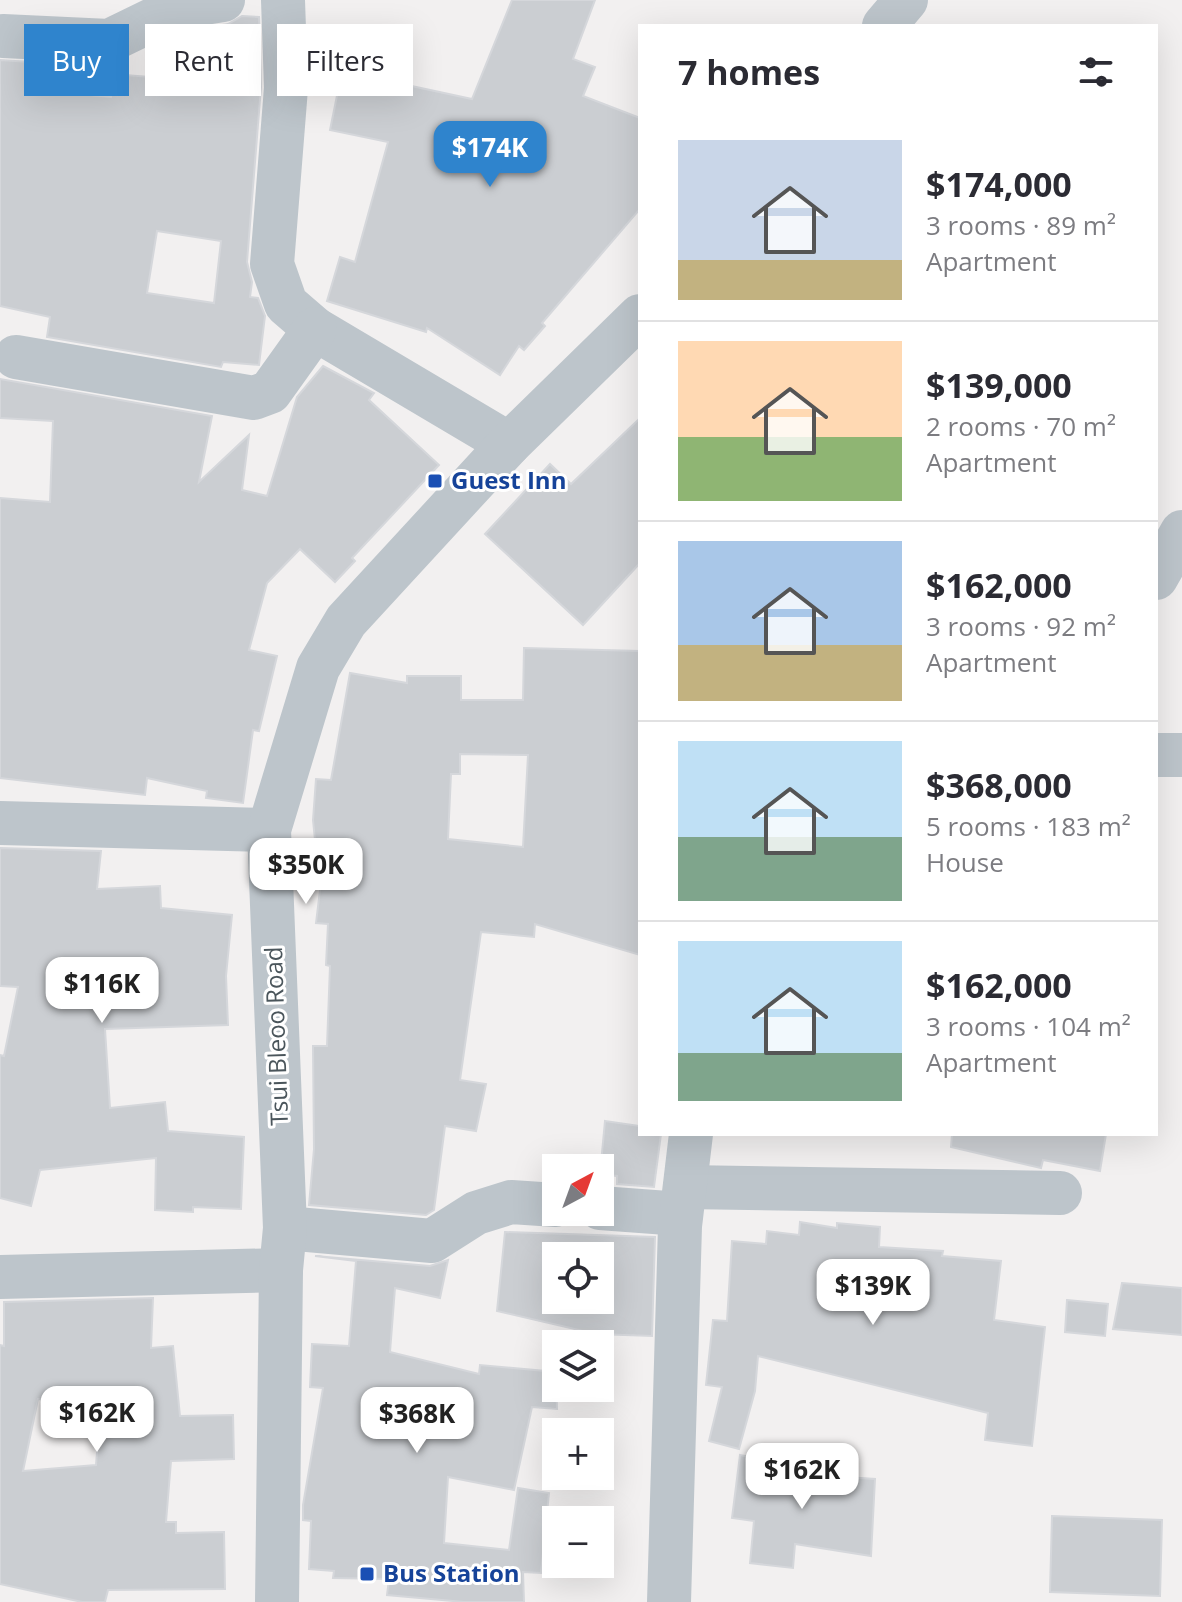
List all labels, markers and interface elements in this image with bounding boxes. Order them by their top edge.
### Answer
chip: Buy [24,24,129,96]
chip: Rent [145,24,261,96]
chip: Filters [277,24,413,96]
text: 7 homes [678,49,820,95]
icon: filters [1074,50,1118,94]
pin: $174K [434,121,546,189]
text: $174K [452,129,528,165]
text: $174,000 [926,161,1072,207]
icon: home [742,172,838,268]
text: 3 rooms · 89 m² [926,207,1116,243]
text: Apartment [926,243,1057,279]
text: $139,000 [926,362,1072,408]
icon: home [742,373,838,469]
text: 2 rooms · 70 m² [926,408,1116,444]
text: Apartment [926,444,1057,480]
place label: Guest Inn [451,463,566,496]
marker: Guest Inn [426,472,444,490]
text: $162,000 [926,562,1072,608]
icon: home [742,573,838,669]
text: 3 rooms · 92 m² [926,608,1116,644]
text: Apartment [926,644,1057,680]
text: $368,000 [926,762,1072,808]
icon: home [742,773,838,869]
text: 5 rooms · 183 m² [926,808,1131,844]
pin: $350K [250,838,362,906]
text: House [926,844,1004,880]
text: $350K [268,846,344,882]
street label: Tsui Bleoo Road [256,946,295,1126]
pin: $116K [46,957,158,1025]
text: $162,000 [926,962,1072,1008]
text: $116K [64,965,140,1001]
icon: home [742,973,838,1069]
text: 3 rooms · 104 m² [926,1008,1131,1044]
text: Apartment [926,1044,1057,1080]
north arrow [542,1154,614,1226]
map controls [542,1154,614,1578]
button: locate [542,1242,614,1314]
pin: $139K [817,1259,929,1327]
text: $139K [835,1267,911,1303]
button: layers [542,1330,614,1402]
pin: $162K [41,1386,153,1454]
pin: $368K [361,1387,473,1455]
text: $162K [59,1394,135,1430]
text: $368K [379,1395,455,1431]
button: + [542,1418,614,1490]
pin: $162K [746,1443,858,1511]
text: $162K [764,1451,840,1487]
button: − [542,1506,614,1578]
place label: Bus Station [383,1556,520,1589]
marker: Bus Station [358,1565,376,1583]

